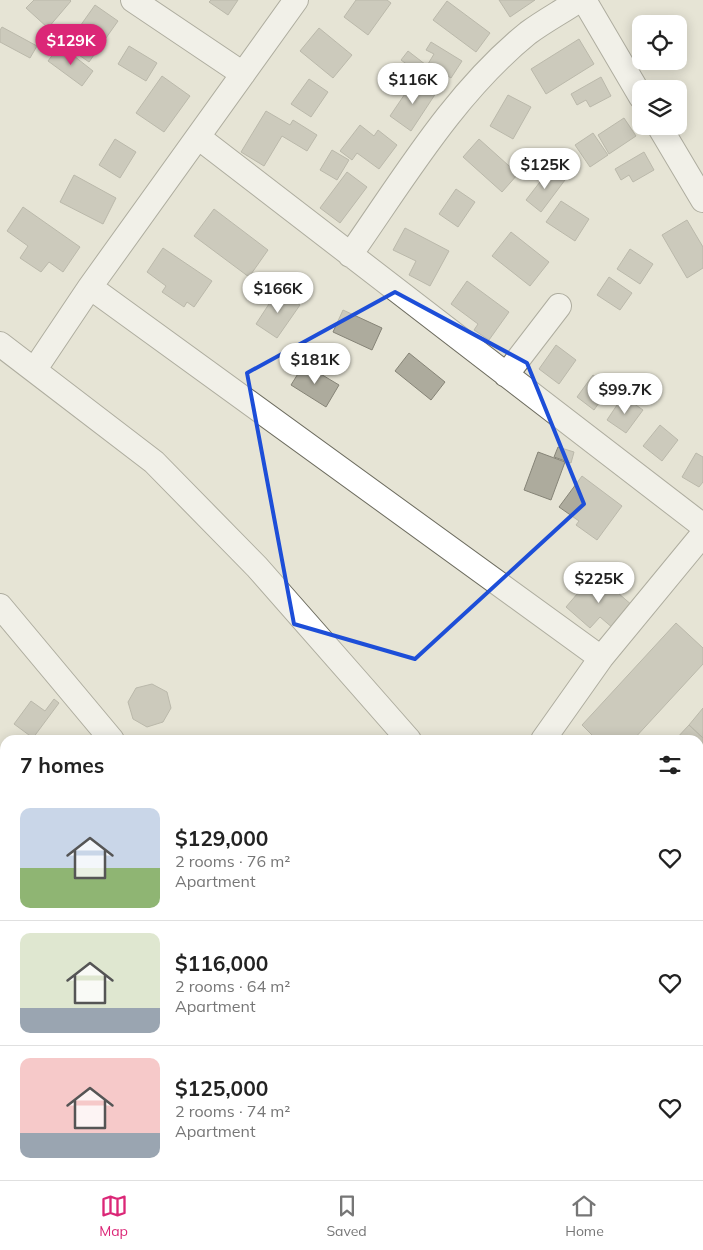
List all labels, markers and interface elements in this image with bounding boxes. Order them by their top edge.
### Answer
map controls [632,15,687,135]
button: locate [632,15,687,70]
pin: $129K [36,23,106,66]
text: $129K [46,30,96,50]
pin: $116K [378,62,448,105]
text: $116K [388,69,438,89]
button: layers [632,80,687,135]
pin: $125K [510,148,580,190]
text: $125K [520,154,570,174]
pin: $166K [243,272,313,314]
text: $166K [253,278,303,298]
pin: $181K [280,342,350,385]
text: $181K [290,349,340,369]
pin: $99.7K [584,372,666,415]
text: $99.7K [598,379,652,399]
pin: $225K [564,562,634,604]
text: $225K [574,568,624,588]
icon: filters [656,751,684,779]
text: 7 homes [20,752,104,778]
text: $129,000 [175,825,268,851]
icon: home [60,828,120,888]
icon: heart [656,844,684,872]
text: 2 rooms · 76 m² [175,851,290,871]
text: Apartment [175,871,256,891]
text: $116,000 [175,950,268,976]
icon: home [60,953,120,1013]
icon: heart [656,969,684,997]
text: 2 rooms · 64 m² [175,976,290,996]
text: Apartment [175,996,256,1016]
text: $125,000 [175,1075,268,1101]
icon: home [60,1078,120,1138]
icon: heart [656,1094,684,1122]
text: 2 rooms · 74 m² [175,1101,290,1121]
text: Apartment [175,1121,256,1141]
tab: Map [99,1192,128,1240]
tab: Saved [326,1192,367,1240]
tab: Home [565,1192,604,1240]

